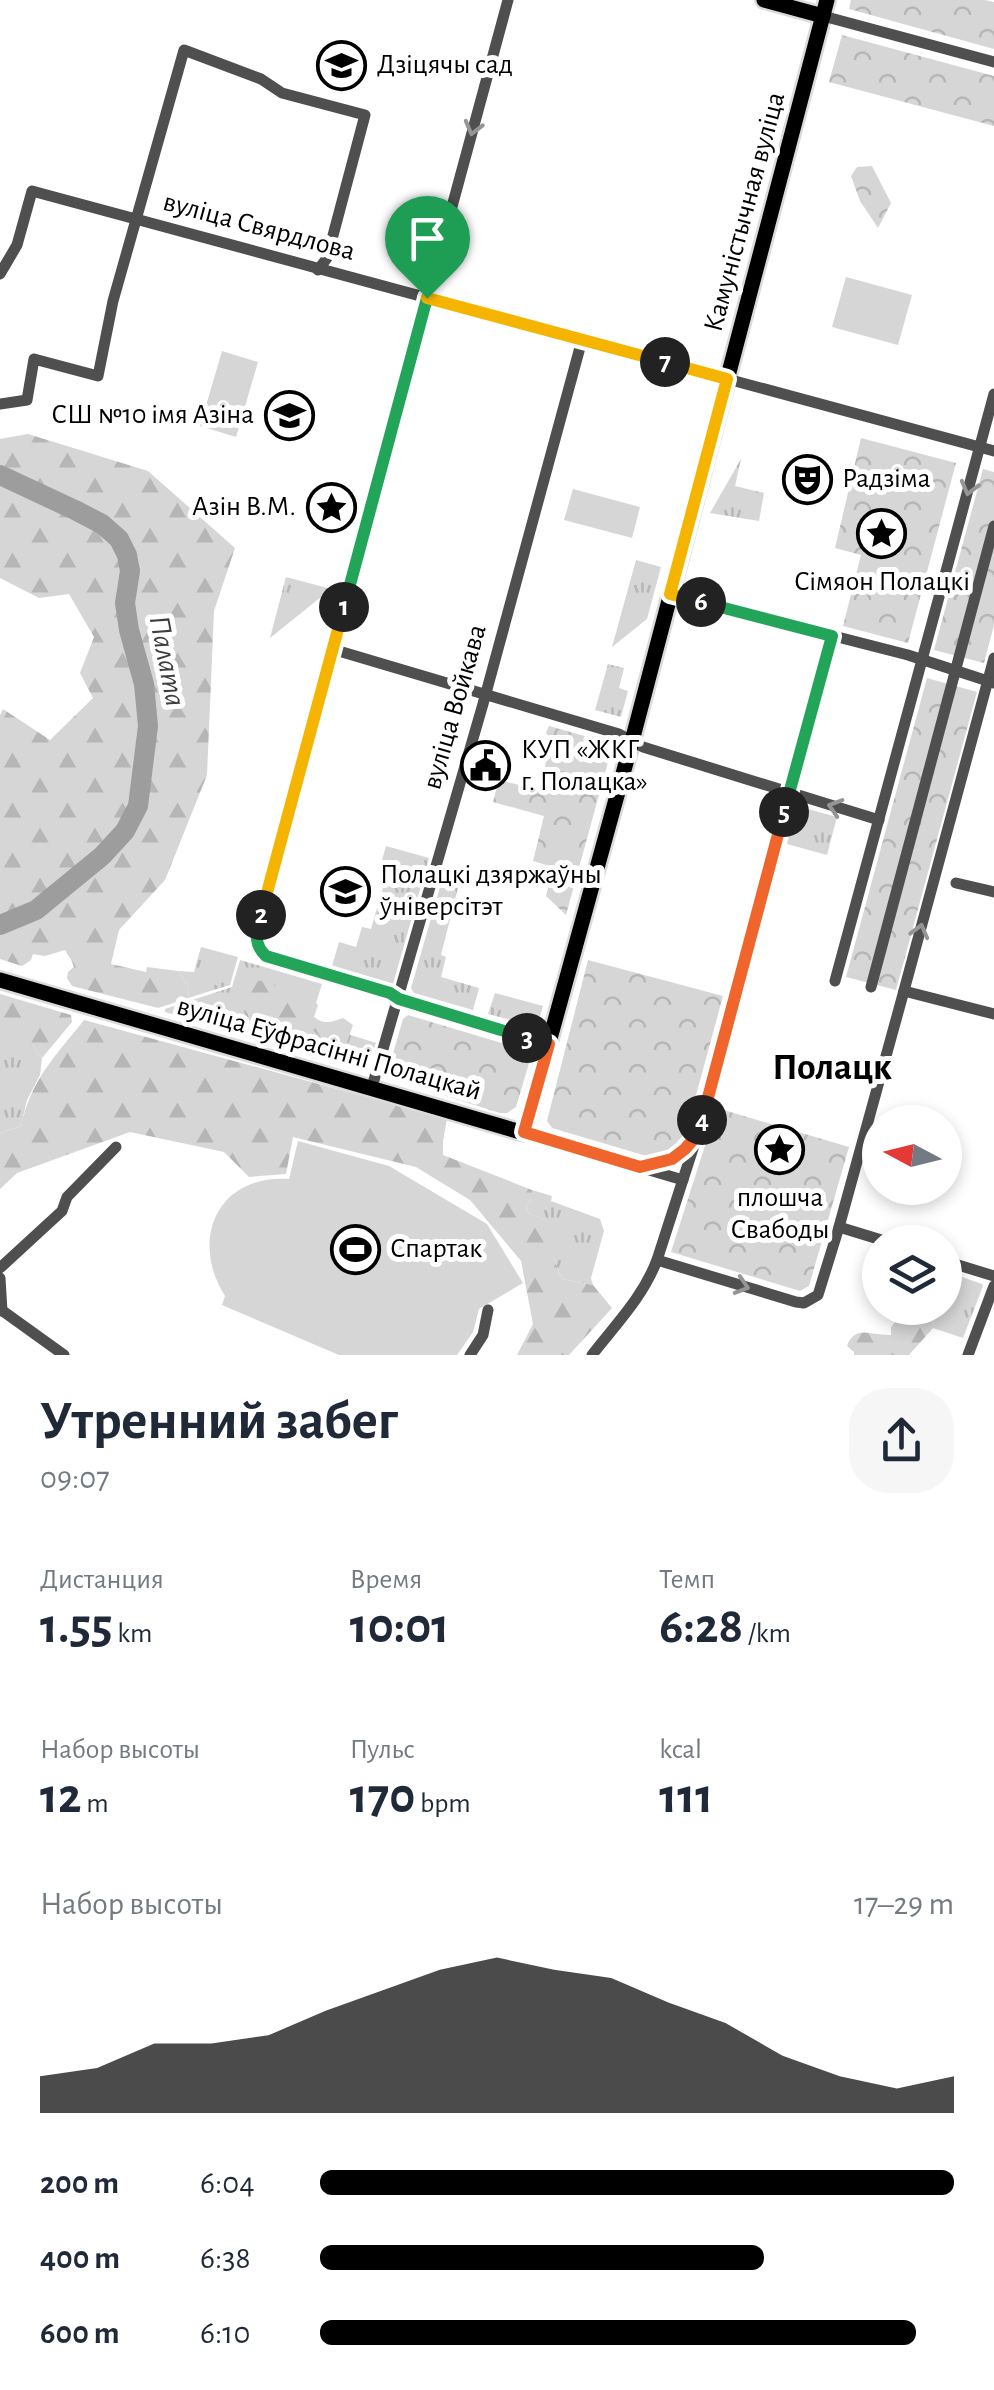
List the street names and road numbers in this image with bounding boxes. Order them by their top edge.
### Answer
street label: Камуністычная вуліца [700,89,791,335]
street label: вуліца Свярдлова [160,188,358,266]
street label: вуліца Войкава [418,621,492,793]
street label: вуліца Еўфрасінні Полацкай [174,992,484,1106]

